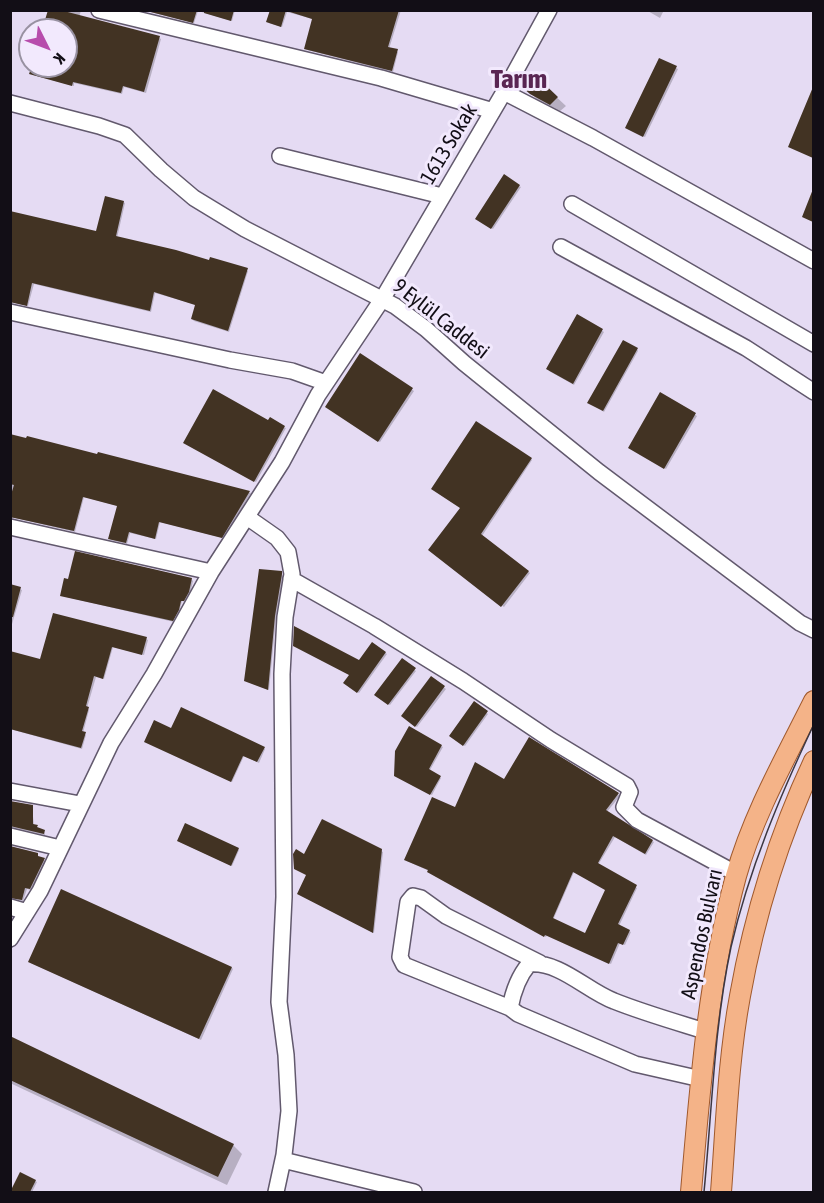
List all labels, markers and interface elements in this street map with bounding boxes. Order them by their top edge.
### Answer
north arrow [18,18,78,78]
text: K [51,50,69,68]
district label: Tarım [491,63,547,95]
street label: 1613 Sokak [415,99,483,189]
street label: 9 Eylül Caddesi [388,274,494,364]
street label: Aspendos Bulvarı [676,867,728,1001]

